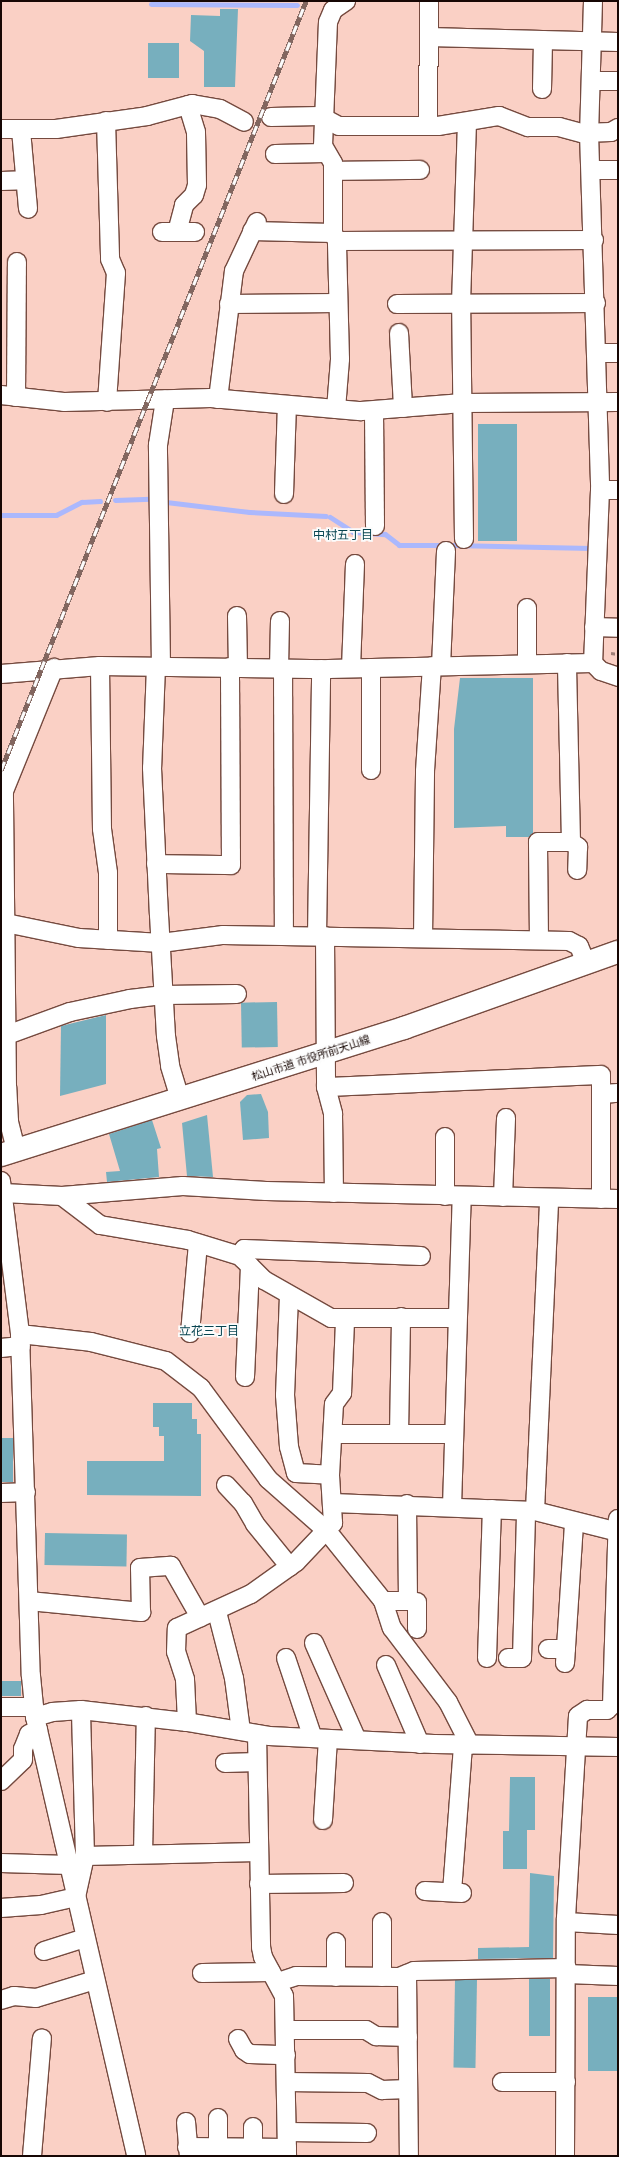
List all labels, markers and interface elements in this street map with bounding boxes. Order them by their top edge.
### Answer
district label: 中村五丁目 [313,528,373,542]
street label: 松山市道 市役所前天山線 [250,1033,372,1083]
district label: 立花三丁目 [179,1324,239,1338]

